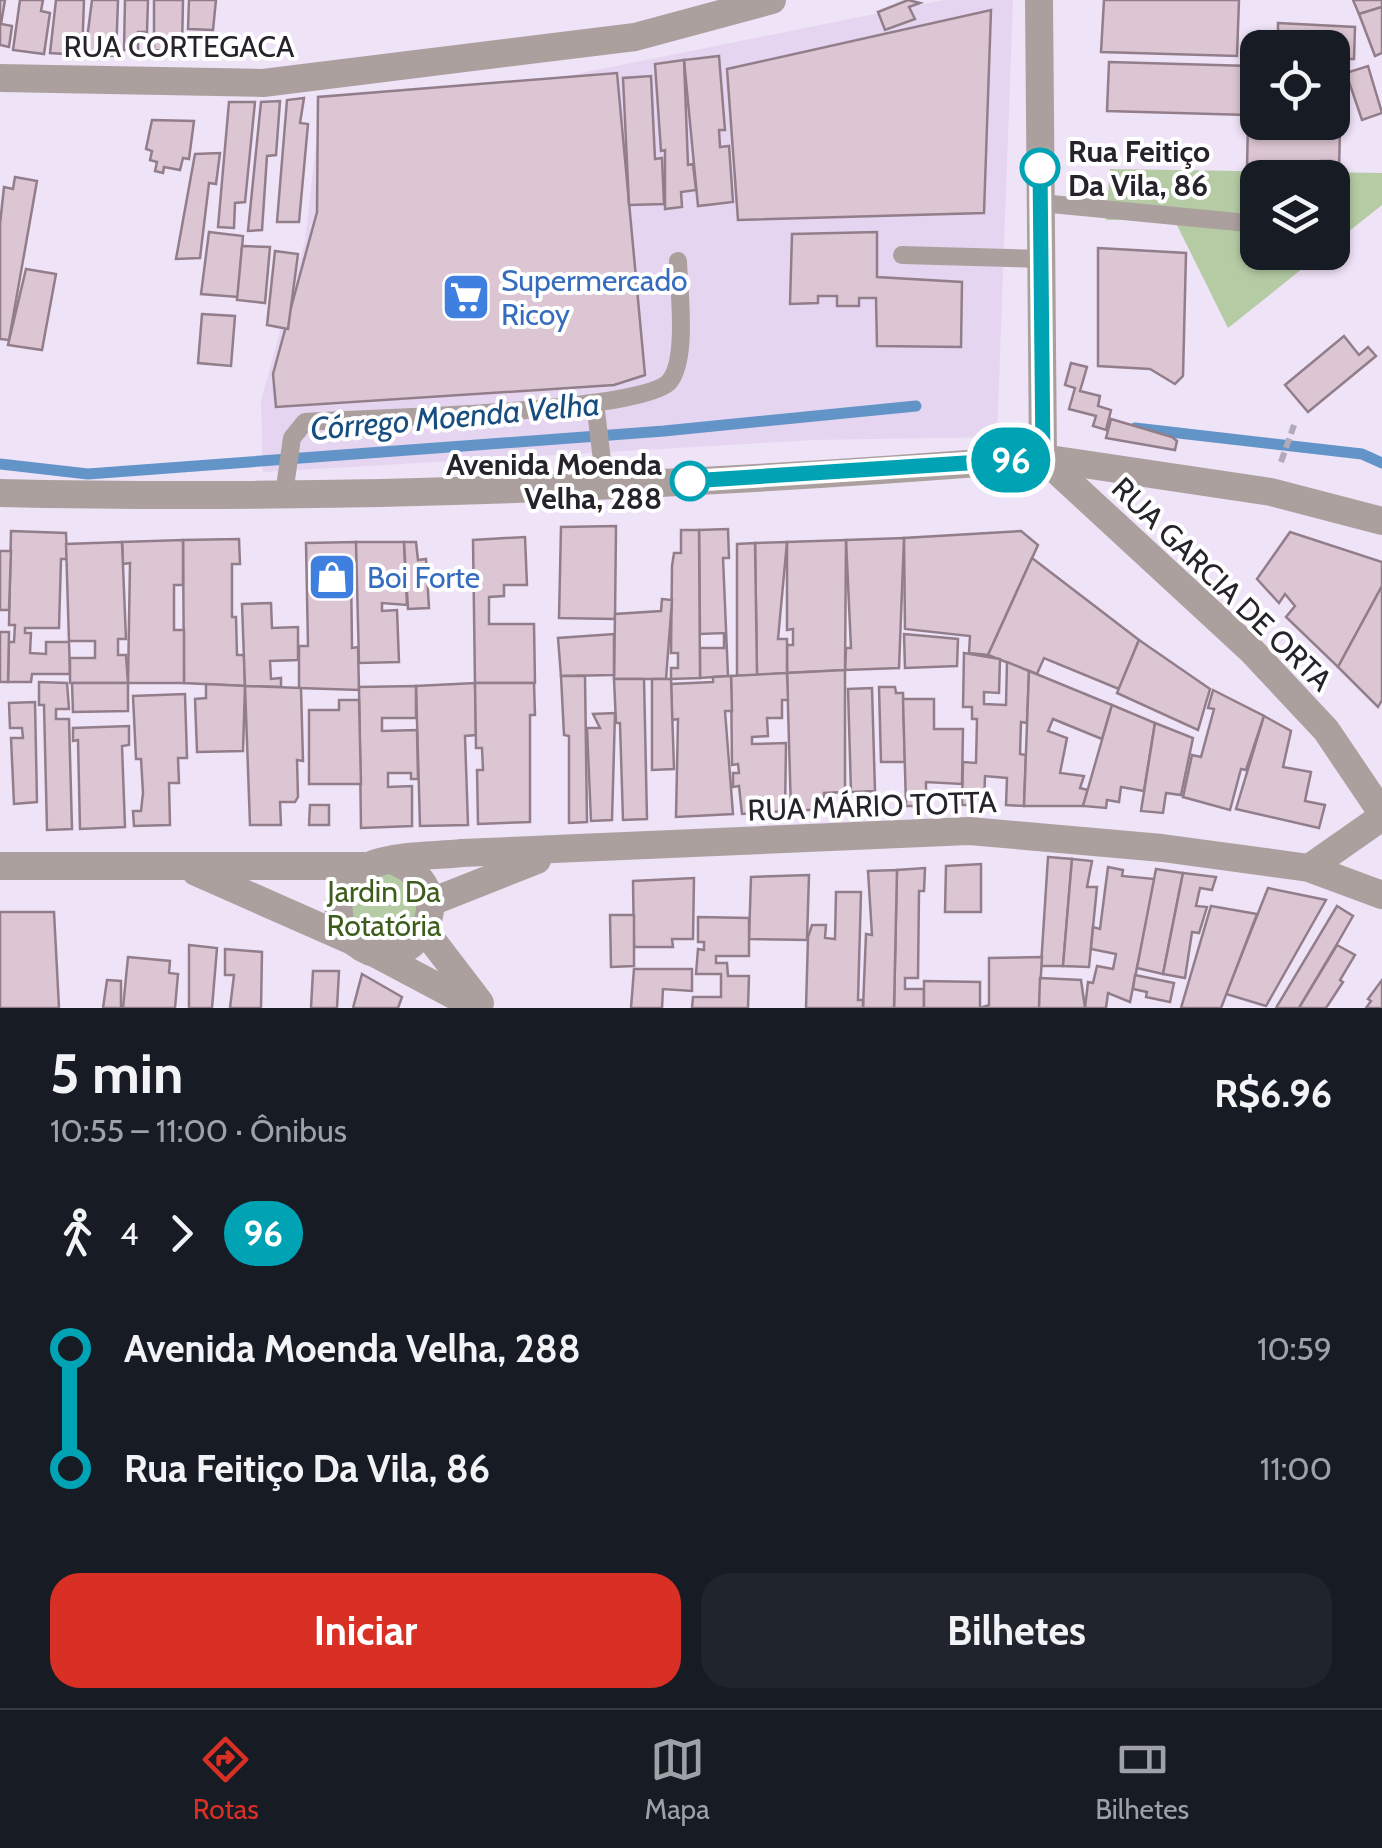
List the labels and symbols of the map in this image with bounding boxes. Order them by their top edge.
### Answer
street label: RUA CORTEGACA [64,28,295,65]
place label: Rua Feitiço Da Vila, 86 [1068,133,1210,204]
marker: Rua Feitiço Da Vila, 86 [1021,149,1059,187]
place label: Supermercado Ricoy [501,262,688,333]
supermarket icon: Supermercado Ricoy [440,271,492,323]
water label: Córrego Moenda Velha [308,384,602,448]
line badge: 96 [966,428,1056,492]
place label: Avenida Moenda Velha, 288 [446,446,662,517]
marker: Avenida Moenda Velha, 288 [671,462,709,500]
street label: RUA GARCIA DE ORTA [1104,469,1340,699]
shop icon: Boi Forte [306,551,358,603]
place label: Boi Forte [367,559,480,596]
street label: RUA MÁRIO TOTTA [747,783,998,829]
park label: Jardin Da Rotatória [326,873,442,944]

